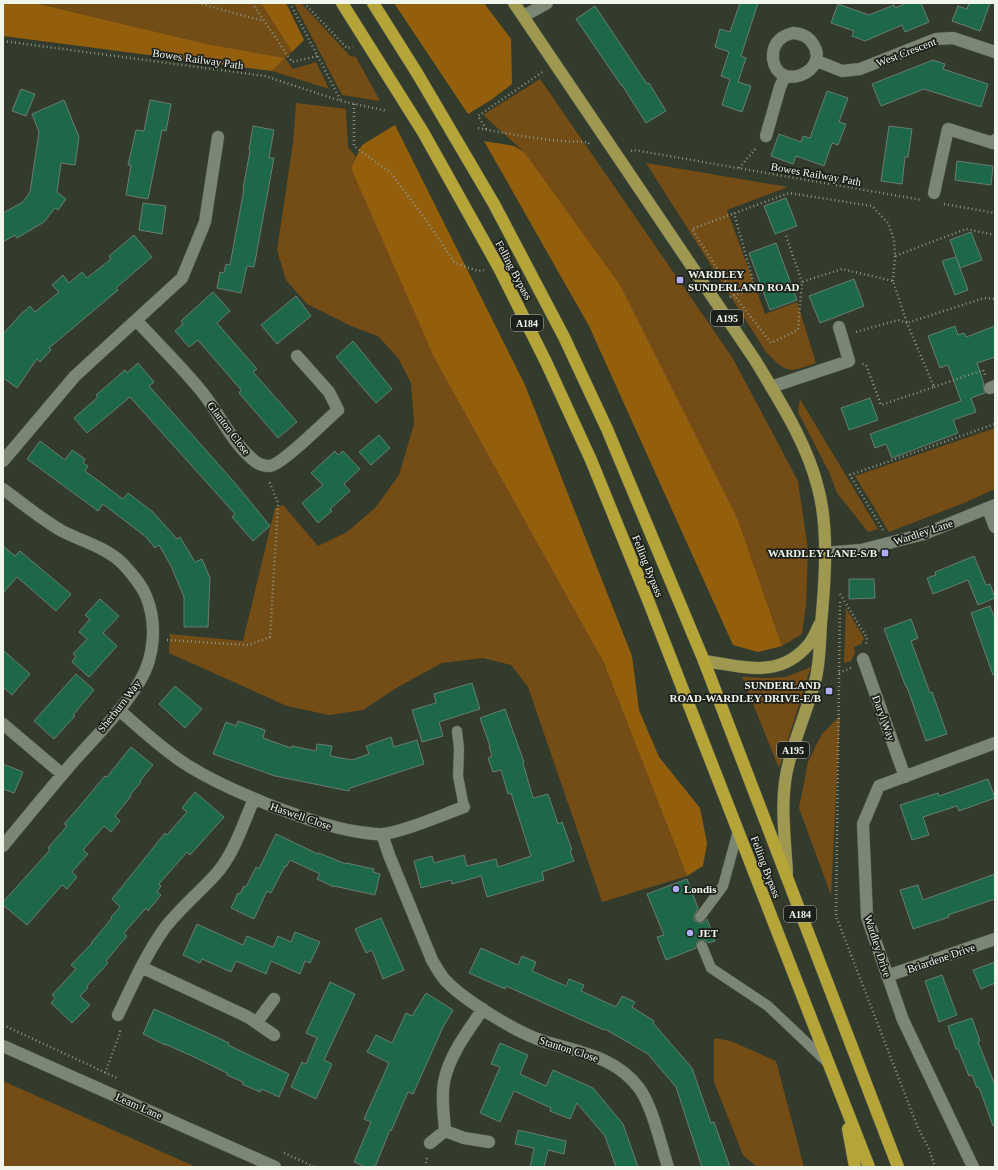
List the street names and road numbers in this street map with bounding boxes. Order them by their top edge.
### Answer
street label: West Crescent [874,35,938,69]
street label: Bowes Railway Path [152,47,245,71]
street label: Bowes Railway Path [770,160,863,188]
street label: Felling Bypass [493,238,535,302]
road number: A195 [711,310,743,326]
road number: A184 [511,315,543,331]
street label: Glanton Close [205,399,253,457]
street label: Wardley Lane [892,517,954,547]
street label: Felling Bypass [630,533,666,599]
street label: Sherburn Way [95,677,143,734]
street label: Daryl Way [870,694,898,743]
road number: A195 [777,742,809,758]
street label: Haswell Close [269,800,333,832]
street label: Felling Bypass [749,834,783,900]
road number: A184 [784,906,816,922]
street label: Wardley Drive [862,913,894,979]
street label: Briardene Drive [905,941,977,975]
street label: Stanton Close [538,1034,600,1064]
street label: Leam Lane [114,1090,164,1122]

